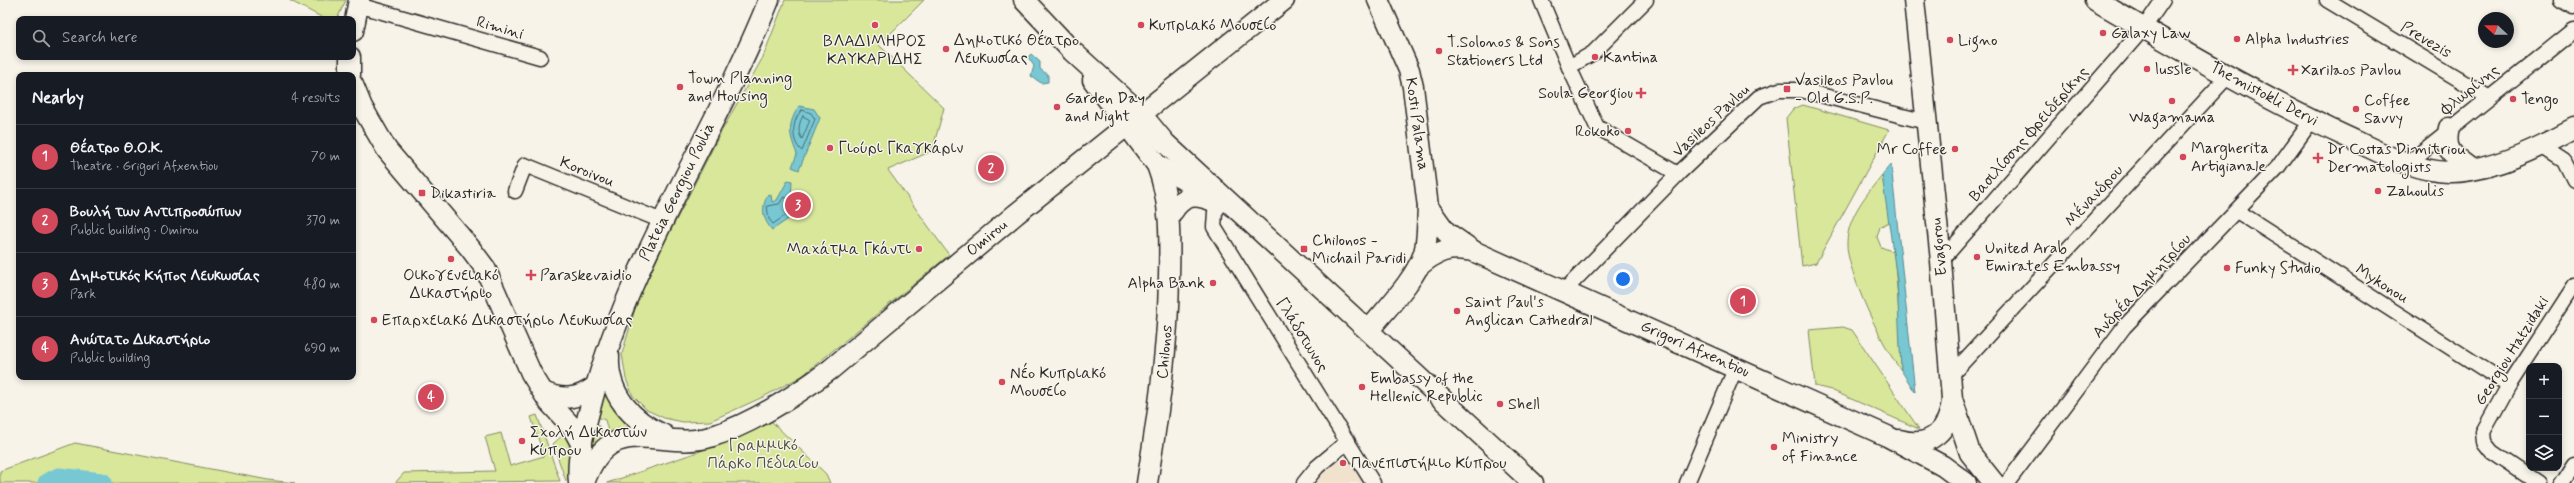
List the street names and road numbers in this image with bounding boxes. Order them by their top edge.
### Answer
street label: Rimini [474,11,526,45]
street label: Prevezis [2397,17,2455,63]
street label: Themistokli Dervi [2206,57,2322,131]
street label: Φλωρίνης [2436,60,2504,121]
street label: Βασιλίσσης Φρειδερίκης [1965,62,2093,206]
street label: Kosti Palama [1400,76,1434,172]
street label: Vasileos Pavlou [1668,80,1754,162]
street label: Plateia Georgiou Poulia [634,119,721,265]
street label: Koroivou [557,152,618,193]
street label: Μένανδρου [2059,160,2128,231]
street label: Omirou [962,215,1012,261]
street label: Evagorou [1926,217,1953,277]
street label: Ανδρέα Δημητρίου [2087,229,2196,343]
street label: Mykonou [2351,259,2413,309]
street label: Georgiou Hatzidaki [2470,292,2555,410]
street label: Γλάδστωνος [1271,294,1333,376]
street label: Grigori Afxentiou [1637,315,1753,383]
street label: Chilonos [1152,324,1178,380]

